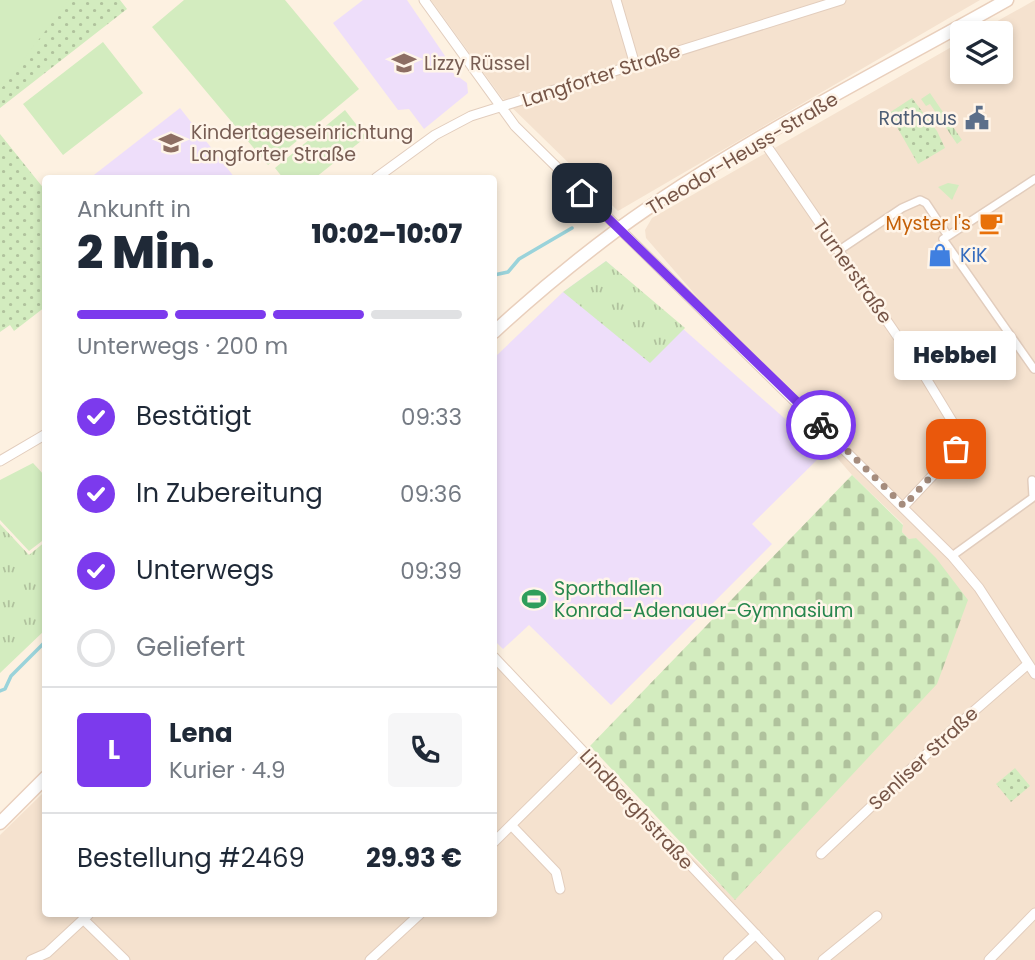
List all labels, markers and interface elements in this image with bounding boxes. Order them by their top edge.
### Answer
map controls [950,21,1013,84]
button: layers [950,21,1013,84]
street label: Langforter Straße [518,37,684,114]
school or university icon: Lizzy Rüssel [390,49,418,77]
place label: Lizzy Rüssel [424,50,530,77]
street label: Theodor-Heuss-Straße [641,85,843,221]
public building icon: Rathaus [963,104,991,132]
place label: Rathaus [879,105,957,132]
place label: Kindertageseinrichtung Langforter Straße [191,119,413,168]
school or university icon: Kindertageseinrichtung Langforter Straße [157,129,185,157]
pin [552,163,612,223]
icon: home [563,174,601,212]
text: Ankunft in [77,193,191,225]
cafe icon: Myster I's [977,209,1005,237]
place label: Myster I's [886,210,971,237]
street label: Turnerstraße [807,214,899,329]
text: 10:02–10:07 [312,216,462,252]
text: 2 Min. [77,220,215,284]
shop icon: KiK [926,241,954,269]
place label: KiK [960,242,987,269]
text: Unterwegs · 200 m [77,330,288,362]
callout: Hebbel [895,330,1017,379]
text: Hebbel [913,339,997,371]
courier [786,390,856,460]
icon: check [77,398,115,436]
text: Bestätigt [136,398,252,434]
text: 09:33 [401,401,462,433]
icon: bike [802,406,840,444]
pin [926,419,986,479]
icon: bag [937,430,975,468]
icon: check [77,475,115,513]
text: In Zubereitung [136,475,323,511]
text: 09:36 [400,478,462,510]
icon: check [77,552,115,590]
text: Unterwegs [136,552,274,588]
text: 09:39 [400,555,462,587]
place label: Sporthallen Konrad-Adenauer-Gymnasium [554,575,853,624]
sports icon: Sporthallen Konrad-Adenauer-Gymnasium [520,585,548,613]
text: Geliefert [136,629,245,665]
street label: Senliser Straße [863,700,984,816]
button: phone [388,713,462,787]
text: Lena [169,715,233,751]
text: L [108,732,120,768]
street label: Lindberghstraße [574,743,700,876]
text: Kurier · 4.9 [169,754,286,786]
text: Bestellung #2469 [77,840,305,876]
text: 29.93 € [366,840,462,876]

